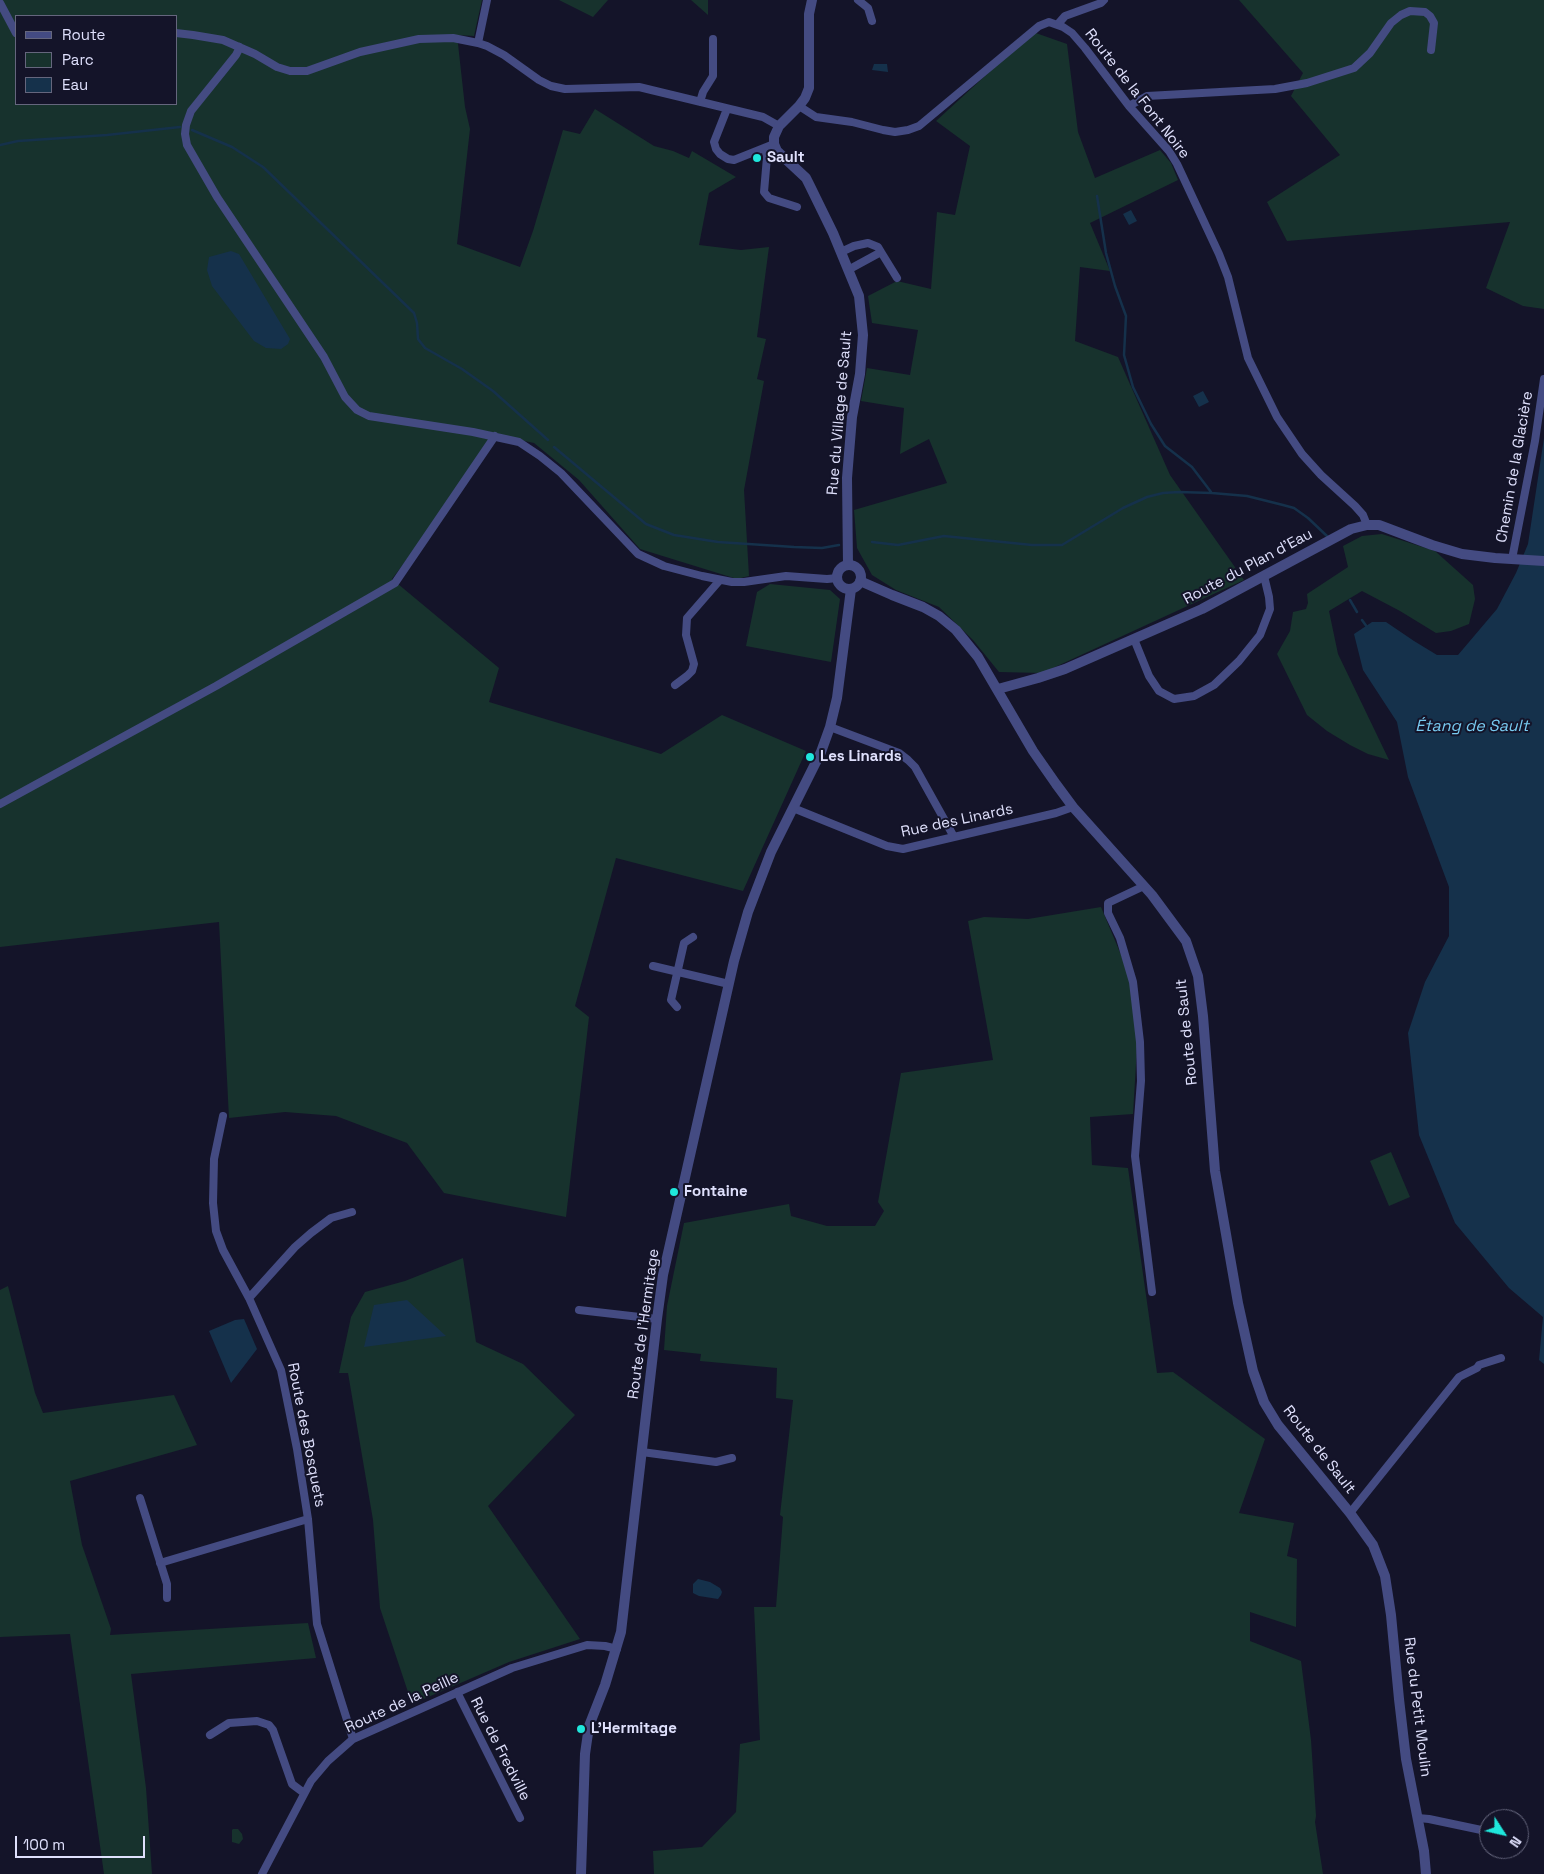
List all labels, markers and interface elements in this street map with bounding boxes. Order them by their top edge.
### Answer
legend [15,15,178,105]
text: Route [62,25,105,44]
street label: Route de la Font Noire [1081,25,1193,163]
text: Parc [62,50,94,69]
text: Eau [62,75,88,94]
place label: Sault [767,149,805,167]
marker: Sault [751,152,763,164]
street label: Rue du Village de Sault [824,330,856,496]
street label: Chemin de la Glacière [1493,390,1537,544]
street label: Route du Plan d'Eau [1180,525,1316,609]
water label: Étang de Sault [1415,717,1529,737]
place label: Les Linards [820,748,902,766]
marker: Les Linards [804,751,816,763]
street label: Rue des Linards [899,800,1015,842]
street label: Route de Sault [1172,978,1202,1086]
place label: Fontaine [684,1183,748,1201]
marker: Fontaine [668,1186,680,1198]
street label: Route de l'Hermitage [625,1248,663,1400]
street label: Route des Bosquets [283,1361,329,1509]
street label: Route de Sault [1279,1402,1359,1498]
street label: Rue du Petit Moulin [1399,1636,1435,1778]
street label: Route de la Peille [342,1669,462,1737]
street label: Rue de Fredville [466,1694,534,1804]
place label: L'Hermitage [591,1720,677,1738]
marker: L'Hermitage [575,1723,587,1735]
north arrow [1479,1809,1529,1859]
scale bar [18,1826,148,1858]
text: N [1505,1833,1526,1851]
text: 100 m [23,1835,65,1854]

